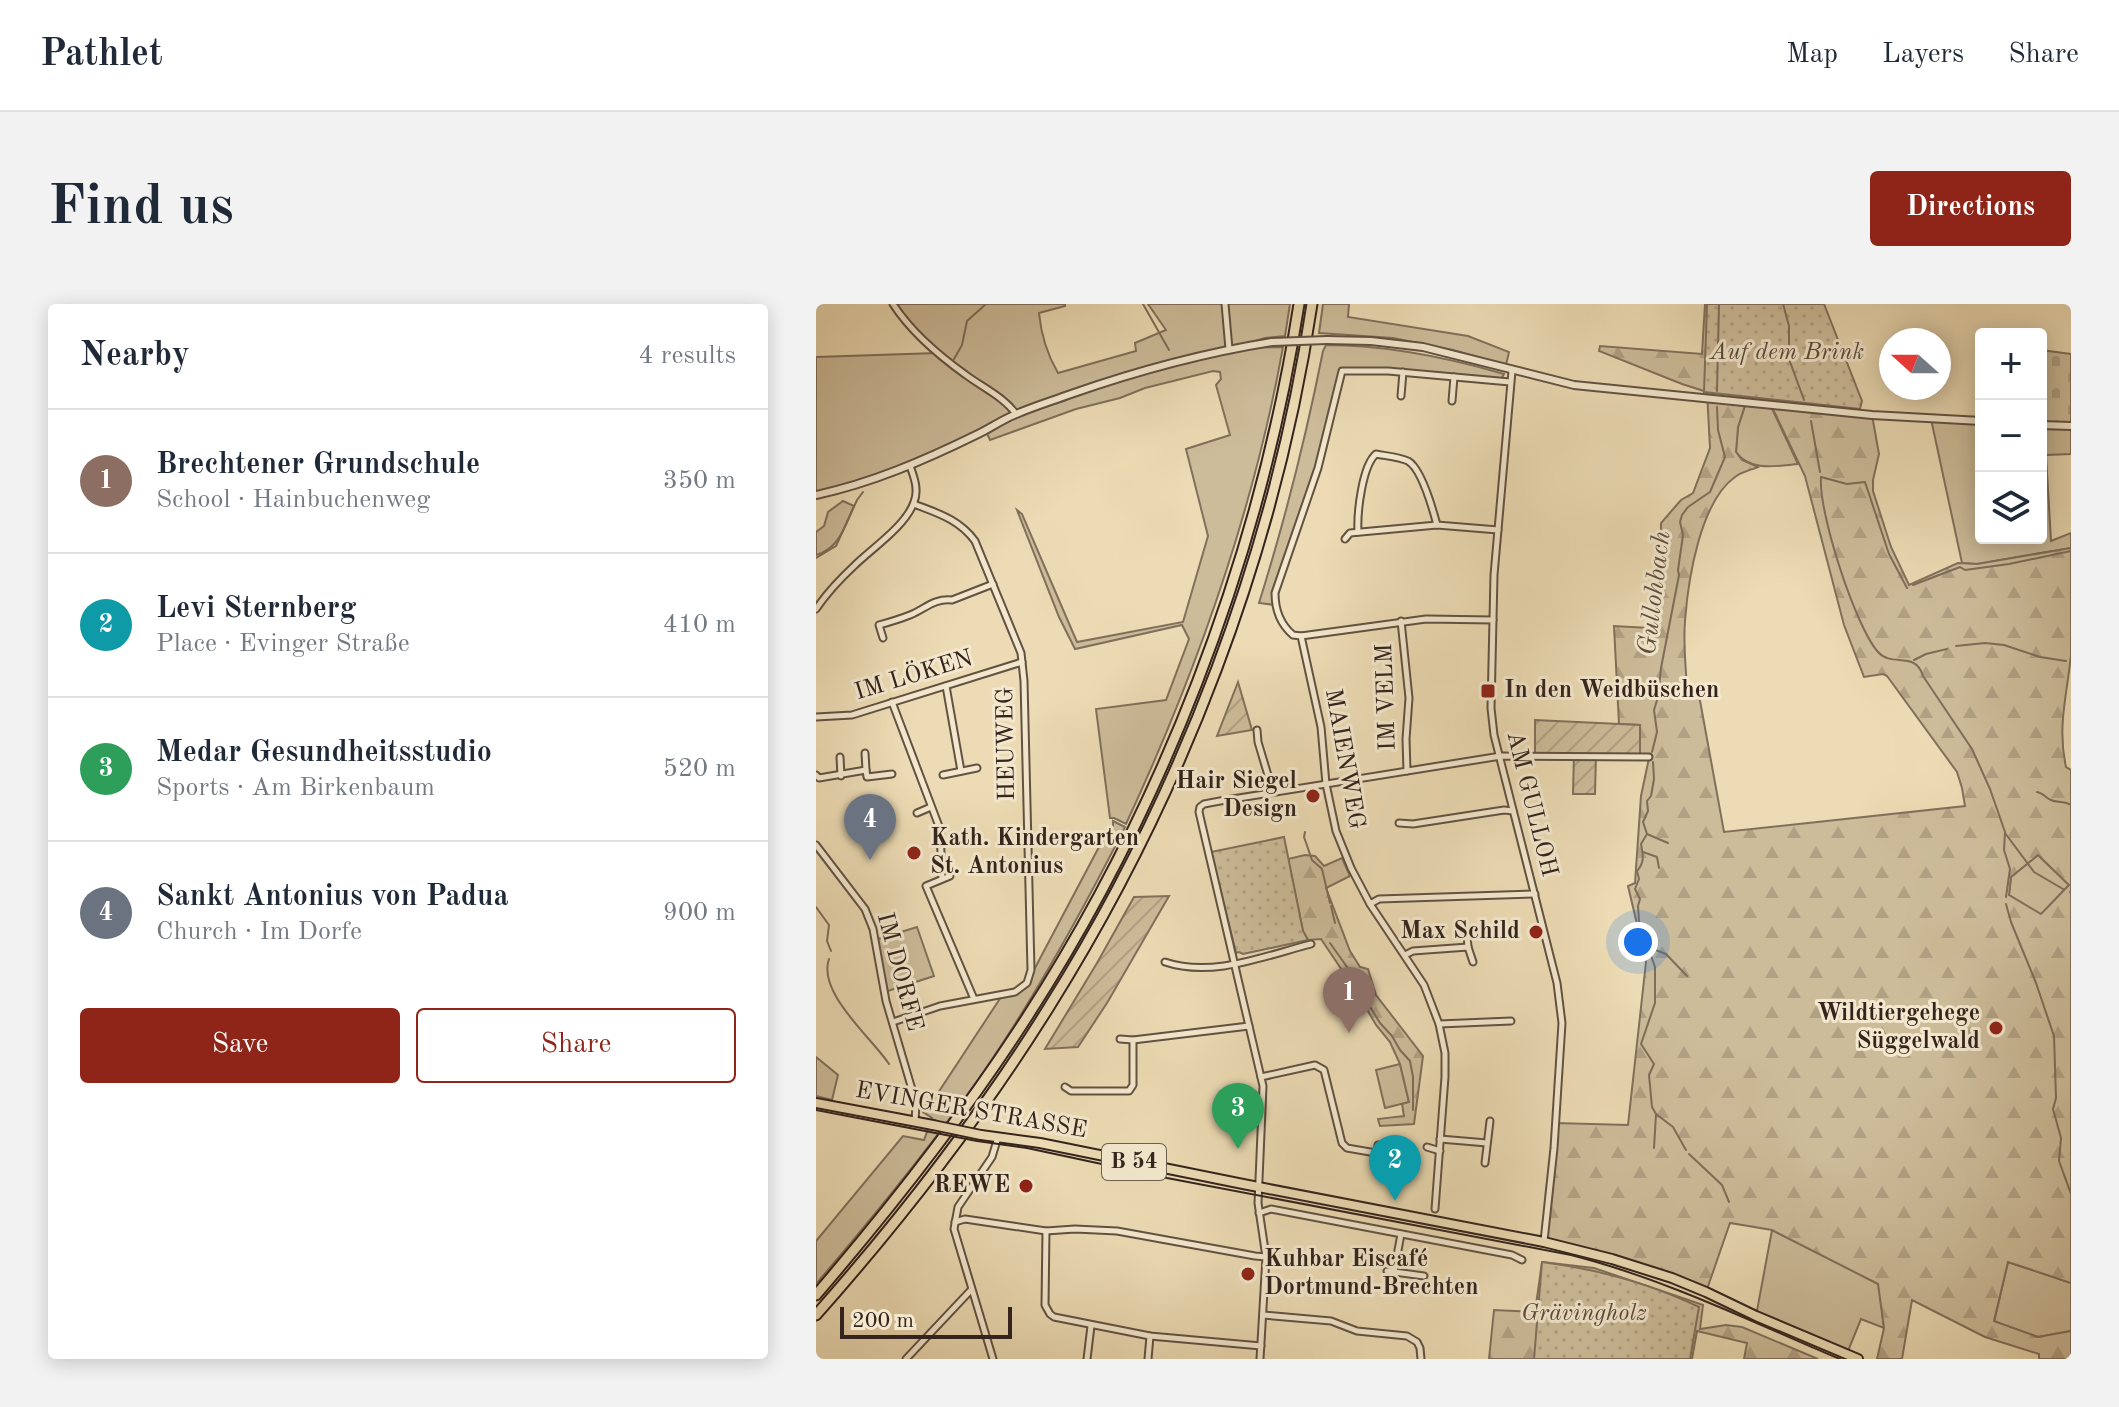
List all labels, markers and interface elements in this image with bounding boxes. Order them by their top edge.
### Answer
text: Pathlet [40,36,163,74]
text: Map [1786,41,1838,69]
text: Layers [1882,41,1964,69]
text: Share [2008,41,2079,69]
button: Directions [1870,171,2071,246]
text: Find us [48,180,234,236]
north arrow [1879,328,1951,400]
map controls [1975,328,2047,544]
button: + [1975,328,2047,400]
text: Nearby [80,339,190,373]
park label: Auf dem Brink [1708,341,1864,365]
text: 4 results [638,343,736,369]
button: − [1975,400,2047,472]
text: Brechtener Grundschule [156,450,480,480]
text: 1 [98,468,114,494]
text: 350 m [663,468,736,494]
button: layers [1975,472,2047,544]
text: School · Hainbuchenweg [156,487,430,513]
water label: Gullohbach [1634,529,1676,657]
text: Levi Sternberg [156,594,356,624]
text: 2 [98,612,114,638]
text: 410 m [663,612,736,638]
text: Place · Evinger Straße [156,631,410,657]
street label: IM LÖKEN [851,643,976,705]
street label: IM VELM [1373,643,1401,751]
place label: In den Weidbüschen [1504,679,1719,703]
marker: In den Weidbüschen [1479,682,1497,700]
street label: HEUWEG [994,687,1020,801]
street label: MAIENWEG [1320,687,1368,831]
street label: AM GULLOH [1501,729,1561,879]
text: Medar Gesundheitsstudio [156,738,492,768]
text: 3 [98,756,114,782]
text: 520 m [663,756,736,782]
place label: Hair Siegel Design [1175,770,1297,822]
text: Sports · Am Birkenbaum [156,775,435,801]
marker: Hair Siegel Design [1304,787,1322,805]
pin: 4 [844,794,896,860]
place label: Kath. Kindergarten St. Antonius [930,827,1139,879]
marker: Kath. Kindergarten St. Antonius [905,844,923,862]
text: Sankt Antonius von Padua [156,882,509,912]
text: 4 [98,900,114,926]
text: 900 m [663,900,736,926]
street label: IM DORFE [872,910,926,1034]
text: Church · Im Dorfe [156,919,362,945]
place label: Max Schild [1400,920,1520,944]
your location [1618,922,1658,962]
marker: Max Schild [1527,923,1545,941]
pin: 1 [1323,967,1375,1033]
place label: Wildtiergehege Süggelwald [1817,1002,1980,1054]
button: Save [80,1008,400,1083]
button: Share [416,1008,736,1083]
marker: Wildtiergehege Süggelwald [1987,1019,2005,1037]
street label: EVINGER STRASSE [853,1079,1089,1143]
pin: 3 [1212,1083,1264,1149]
pin: 2 [1369,1135,1421,1201]
road number: B 54 [1102,1144,1166,1180]
place label: REWE [934,1174,1010,1198]
marker: REWE [1017,1177,1035,1195]
place label: Kuhbar Eiscafé Dortmund-Brechten [1264,1248,1479,1300]
marker: Kuhbar Eiscafé Dortmund-Brechten [1239,1265,1257,1283]
park label: Grävingholz [1521,1302,1647,1326]
scale bar [840,1303,1012,1339]
text: 200 m [852,1310,914,1332]

